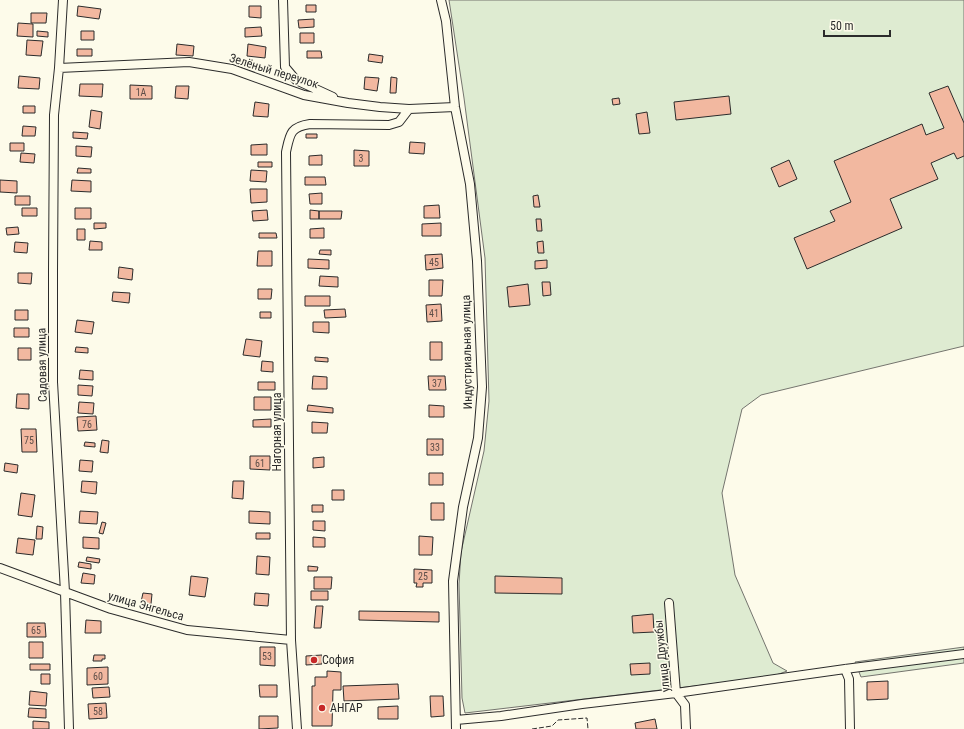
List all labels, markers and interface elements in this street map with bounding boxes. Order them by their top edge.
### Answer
scale bar [824,12,890,38]
text: 50 m [830,19,854,33]
street label: Зелёный переулок [228,51,321,91]
house number: 1А [136,87,147,98]
house number: 3 [359,153,364,164]
house number: 45 [429,257,439,268]
street label: Индустриальная улица [459,294,475,409]
house number: 41 [429,308,439,319]
street label: Садовая улица [34,327,50,402]
house number: 37 [432,378,442,389]
street label: Нагорная улица [270,392,284,471]
house number: 76 [82,419,92,430]
house number: 75 [24,435,34,446]
house number: 33 [430,442,440,453]
house number: 61 [255,458,265,469]
house number: 25 [418,571,428,582]
street label: улица Энгельса [107,589,186,624]
street label: улица Дружбы [651,619,673,693]
house number: 65 [31,625,41,636]
house number: 53 [262,651,272,662]
place label: София [322,653,354,667]
marker: София [309,655,319,665]
house number: 60 [93,671,103,682]
place label: АНГАР [330,701,363,715]
marker: АНГАР [317,703,327,713]
house number: 58 [93,706,103,717]

